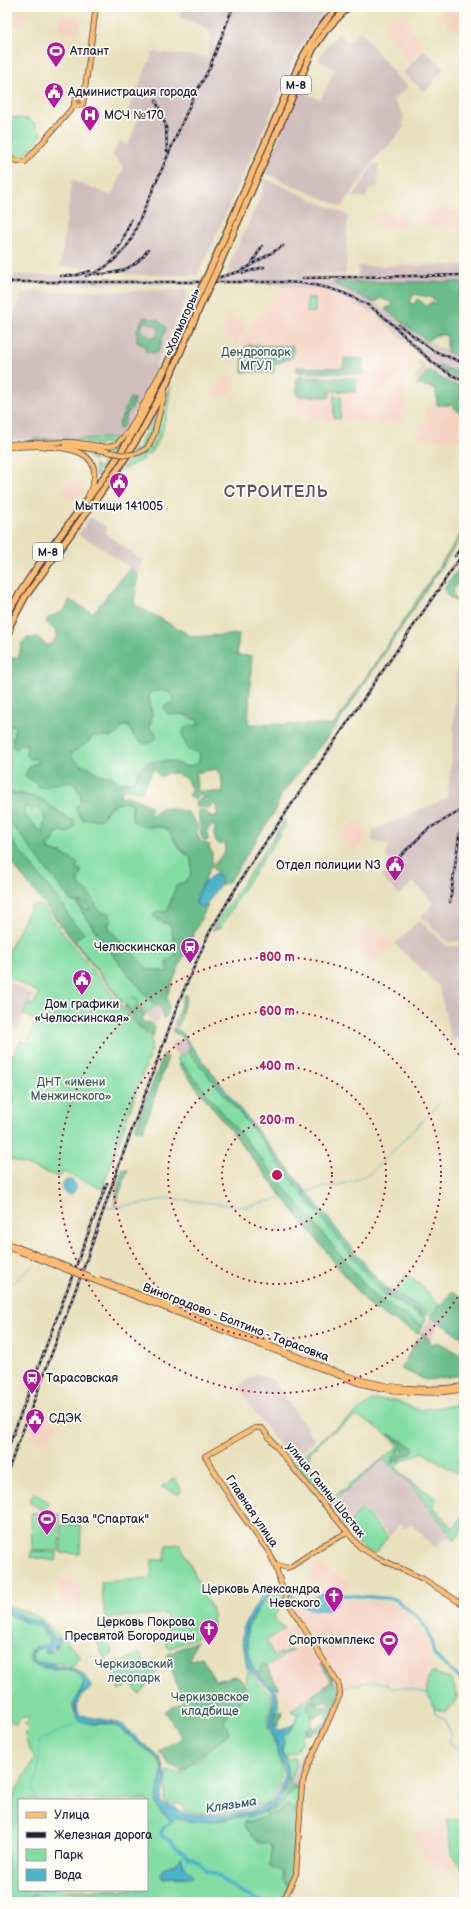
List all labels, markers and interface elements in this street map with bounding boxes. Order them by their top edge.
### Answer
sports icon: Атлант [45,40,67,68]
place label: Атлант [69,44,110,59]
road number: М-8 [281,76,311,94]
public building icon: Администрация города [43,81,65,109]
place label: Администрация города [67,85,197,100]
hospital icon: МСЧ №170 [79,104,101,132]
place label: МСЧ №170 [104,108,164,123]
street label: «Холмогоры» [161,285,204,359]
park label: Дендропарк МГУЛ [221,345,291,374]
public building icon: Мытищи 141005 [108,471,130,499]
district label: СТРОИТЕЛЬ [224,483,328,502]
place label: Мытищи 141005 [75,499,163,514]
road number: М-8 [33,543,63,561]
public building icon: Отдел полиции N3 [384,854,406,882]
place label: Отдел полиции N3 [276,858,381,873]
station icon: Челюскинская [179,936,201,964]
place label: Челюскинская [94,940,176,955]
text: 800 m [259,950,295,965]
public building icon: Дом графики «Челюскинская» [71,968,93,996]
place label: Дом графики «Челюскинская» [34,997,130,1026]
text: 600 m [259,1004,295,1019]
text: 400 m [259,1059,295,1074]
park label: ДНТ «имени Менжинского» [30,1075,112,1104]
text: 200 m [259,1113,295,1128]
centre of rings [270,1168,284,1182]
street label: Виноградово - Болтино - Тарасовка [141,1280,331,1365]
station icon: Тарасовская [21,1367,43,1395]
place label: Тарасовская [46,1371,119,1386]
public building icon: СДЭК [24,1407,46,1435]
place label: СДЭК [49,1411,82,1426]
street label: улица Ганны Шостак [283,1440,369,1541]
street label: Главная улица [222,1472,281,1550]
sports icon: База "Спартак" [36,1508,58,1536]
place label: База "Спартак" [61,1512,149,1527]
place label: Церковь Александра Невского [202,1582,320,1611]
church icon: Церковь Александра Невского [323,1585,345,1613]
place label: Церковь Покрова Пресвятой Богородицы [64,1615,195,1644]
church icon: Церковь Покрова Пресвятой Богородицы [198,1618,220,1646]
sports icon: Спорткомплекс [378,1629,400,1657]
place label: Спорткомплекс [289,1633,375,1648]
park label: Черкизовский лесопарк [95,1657,173,1686]
park label: Черкизовское кладбище [171,1690,249,1719]
water label: Клязьма [204,1793,258,1817]
legend [18,1799,148,1891]
text: Улица [54,1808,90,1823]
text: Железная дорога [54,1828,152,1843]
text: Парк [54,1848,84,1863]
text: Вода [54,1868,82,1883]

